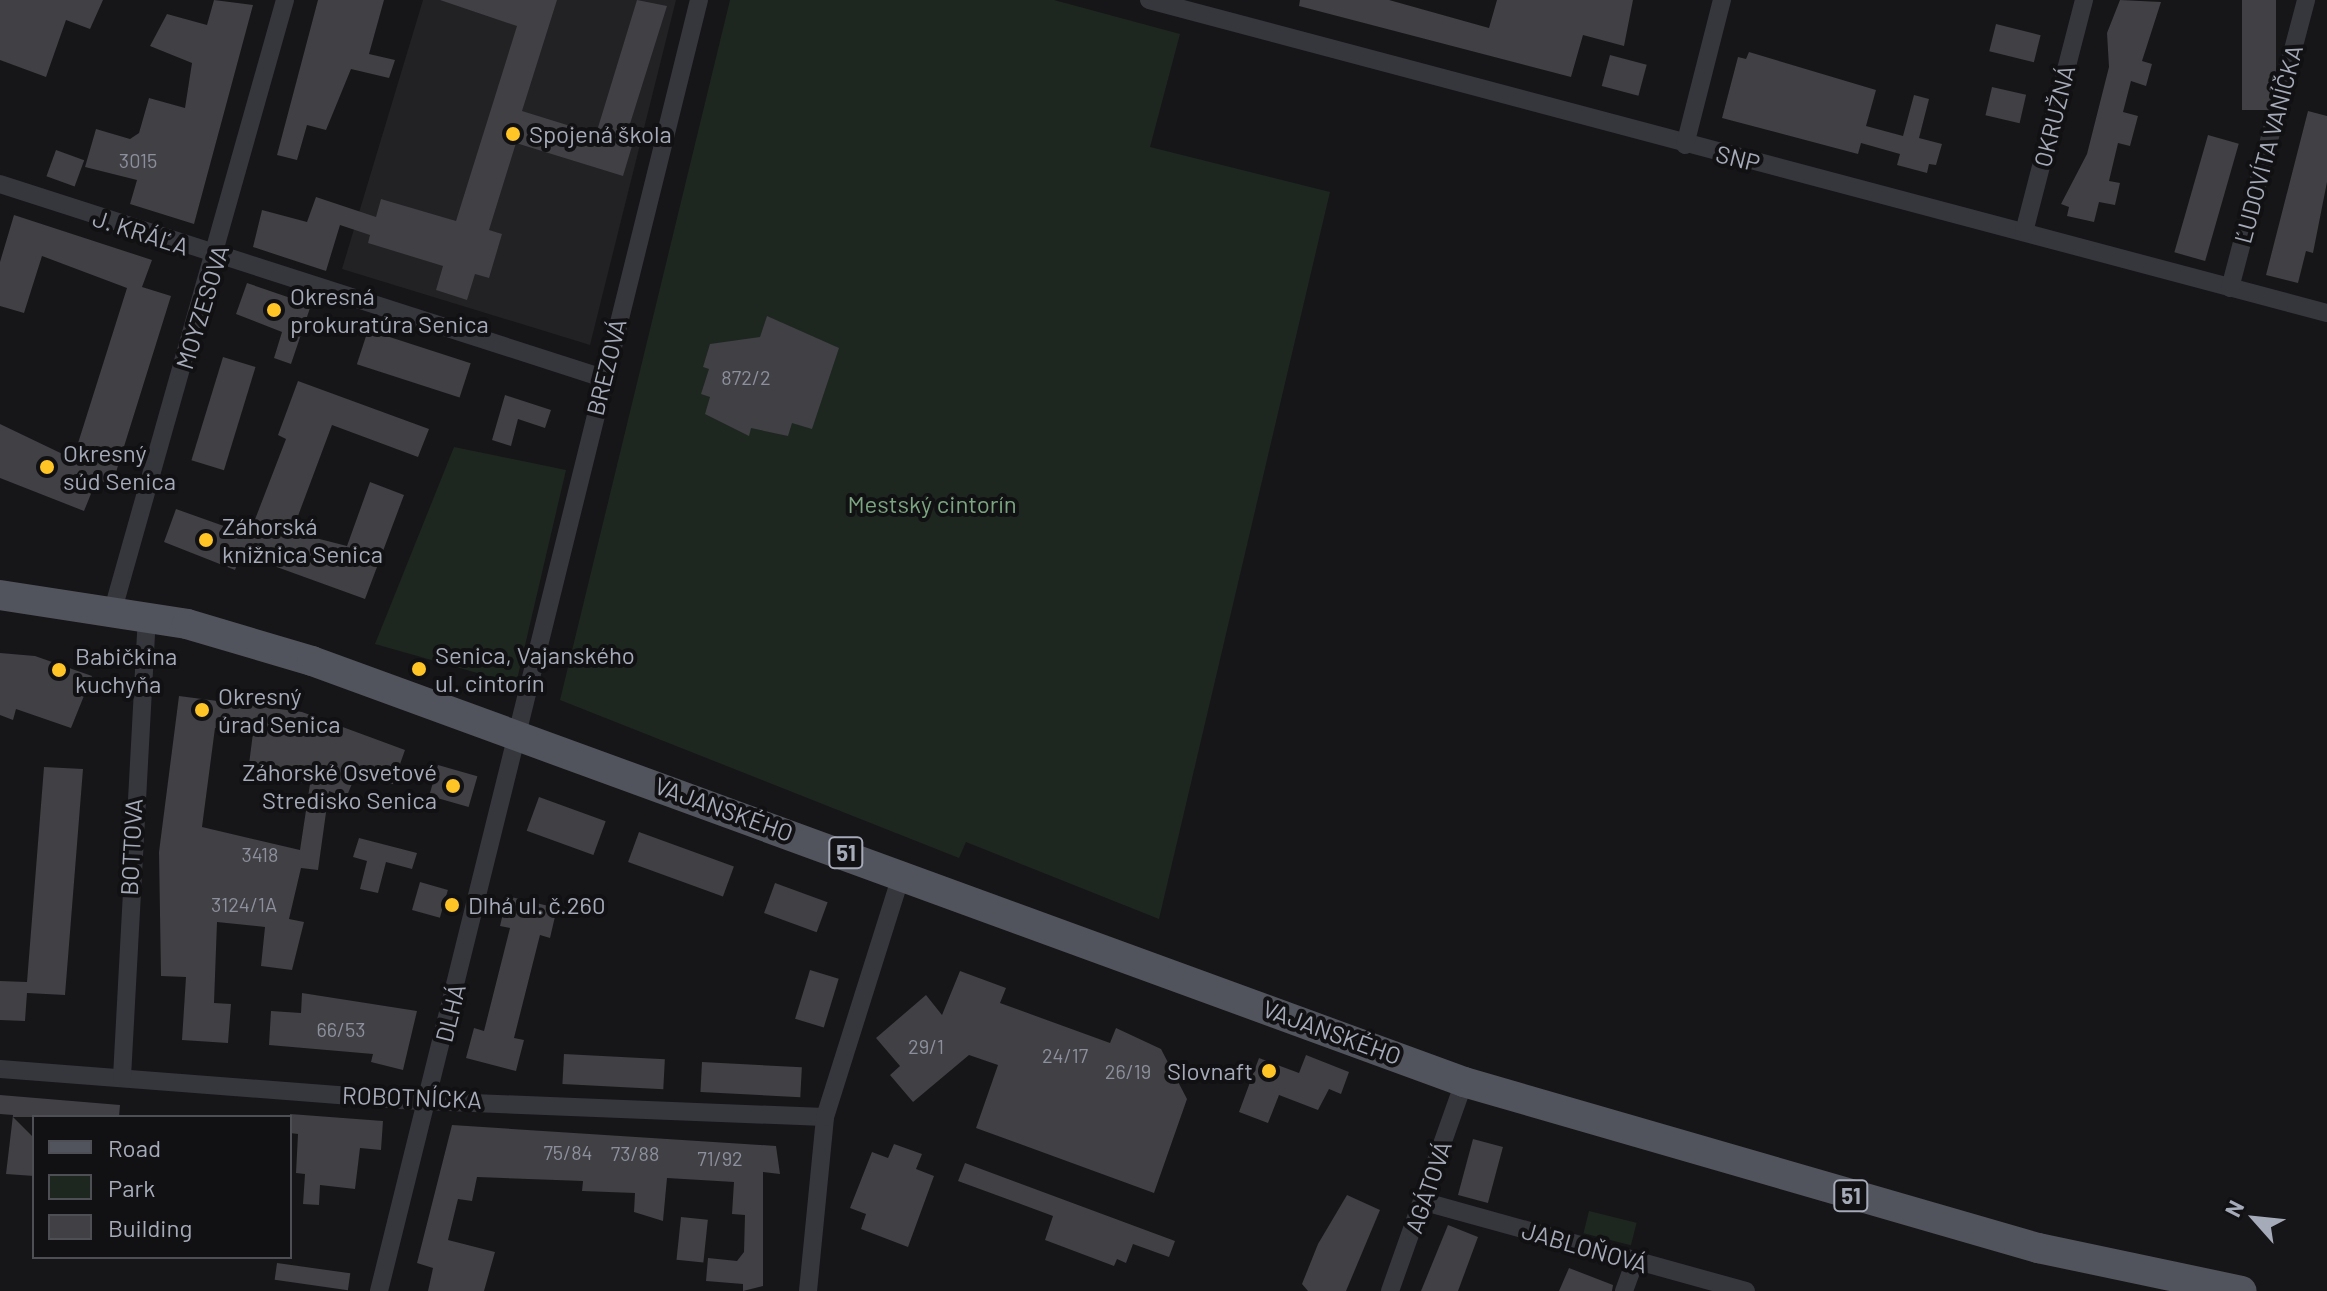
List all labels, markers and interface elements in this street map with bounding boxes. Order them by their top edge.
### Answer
street label: ĽUDOVÍTA VANÍČKA [2228,42,2308,246]
street label: OKRUŽNÁ [2027,62,2081,170]
place label: Spojená škola [529,120,672,148]
marker: Spojená škola [504,125,522,143]
street label: SNP [1713,139,1763,177]
house number: 3015 [119,148,157,172]
street label: J. KRÁĽA [89,203,193,261]
street label: MOYZESOVA [169,241,235,373]
place label: Okresná prokuratúra Senica [290,282,489,338]
marker: Okresná prokuratúra Senica [265,301,283,319]
street label: BREZOVÁ [580,316,632,418]
house number: 872/2 [721,365,771,389]
place label: Okresný súd Senica [63,439,176,495]
marker: Okresný súd Senica [38,458,56,476]
park label: Mestský cintorín [847,490,1017,518]
place label: Záhorská knižnica Senica [222,512,383,568]
marker: Záhorská knižnica Senica [197,531,215,549]
place label: Senica, Vajanského ul. cintorín [435,641,635,697]
place label: Babičkina kuchyňa [75,642,177,698]
marker: Senica, Vajanského ul. cintorín [410,660,428,678]
marker: Babičkina kuchyňa [50,661,68,679]
place label: Okresný úrad Senica [218,682,340,738]
marker: Okresný úrad Senica [193,701,211,719]
place label: Záhorské Osvetové Stredisko Senica [242,758,437,814]
street label: VAJANSKÉHO [651,771,797,847]
marker: Záhorské Osvetové Stredisko Senica [444,777,462,795]
street label: BOTTOVA [114,798,148,896]
road number: 51 [828,835,864,871]
house number: 3418 [242,842,278,866]
place label: Dlhá ul. č.260 [468,891,605,919]
house number: 3124/1A [211,892,277,916]
marker: Dlhá ul. č.260 [443,896,461,914]
street label: DLHÁ [429,981,471,1045]
street label: VAJANSKÉHO [1259,994,1405,1070]
house number: 66/53 [316,1017,366,1041]
house number: 29/1 [908,1034,944,1058]
house number: 24/17 [1042,1043,1088,1067]
place label: Slovnaft [1167,1057,1253,1085]
house number: 26/19 [1105,1059,1151,1083]
marker: Slovnaft [1260,1062,1278,1080]
street label: ROBOTNÍCKA [342,1080,482,1114]
legend [32,1115,292,1259]
text: Road [108,1133,161,1162]
street label: AGÁTOVÁ [1399,1137,1457,1237]
house number: 75/84 [543,1140,593,1164]
house number: 73/88 [611,1141,659,1165]
house number: 71/92 [697,1146,743,1170]
text: Park [108,1173,155,1202]
road number: 51 [1833,1178,1869,1214]
north arrow [2215,1179,2295,1259]
text: N [2219,1196,2249,1221]
text: Building [108,1213,192,1242]
street label: JABLOŇOVÁ [1519,1215,1651,1279]

